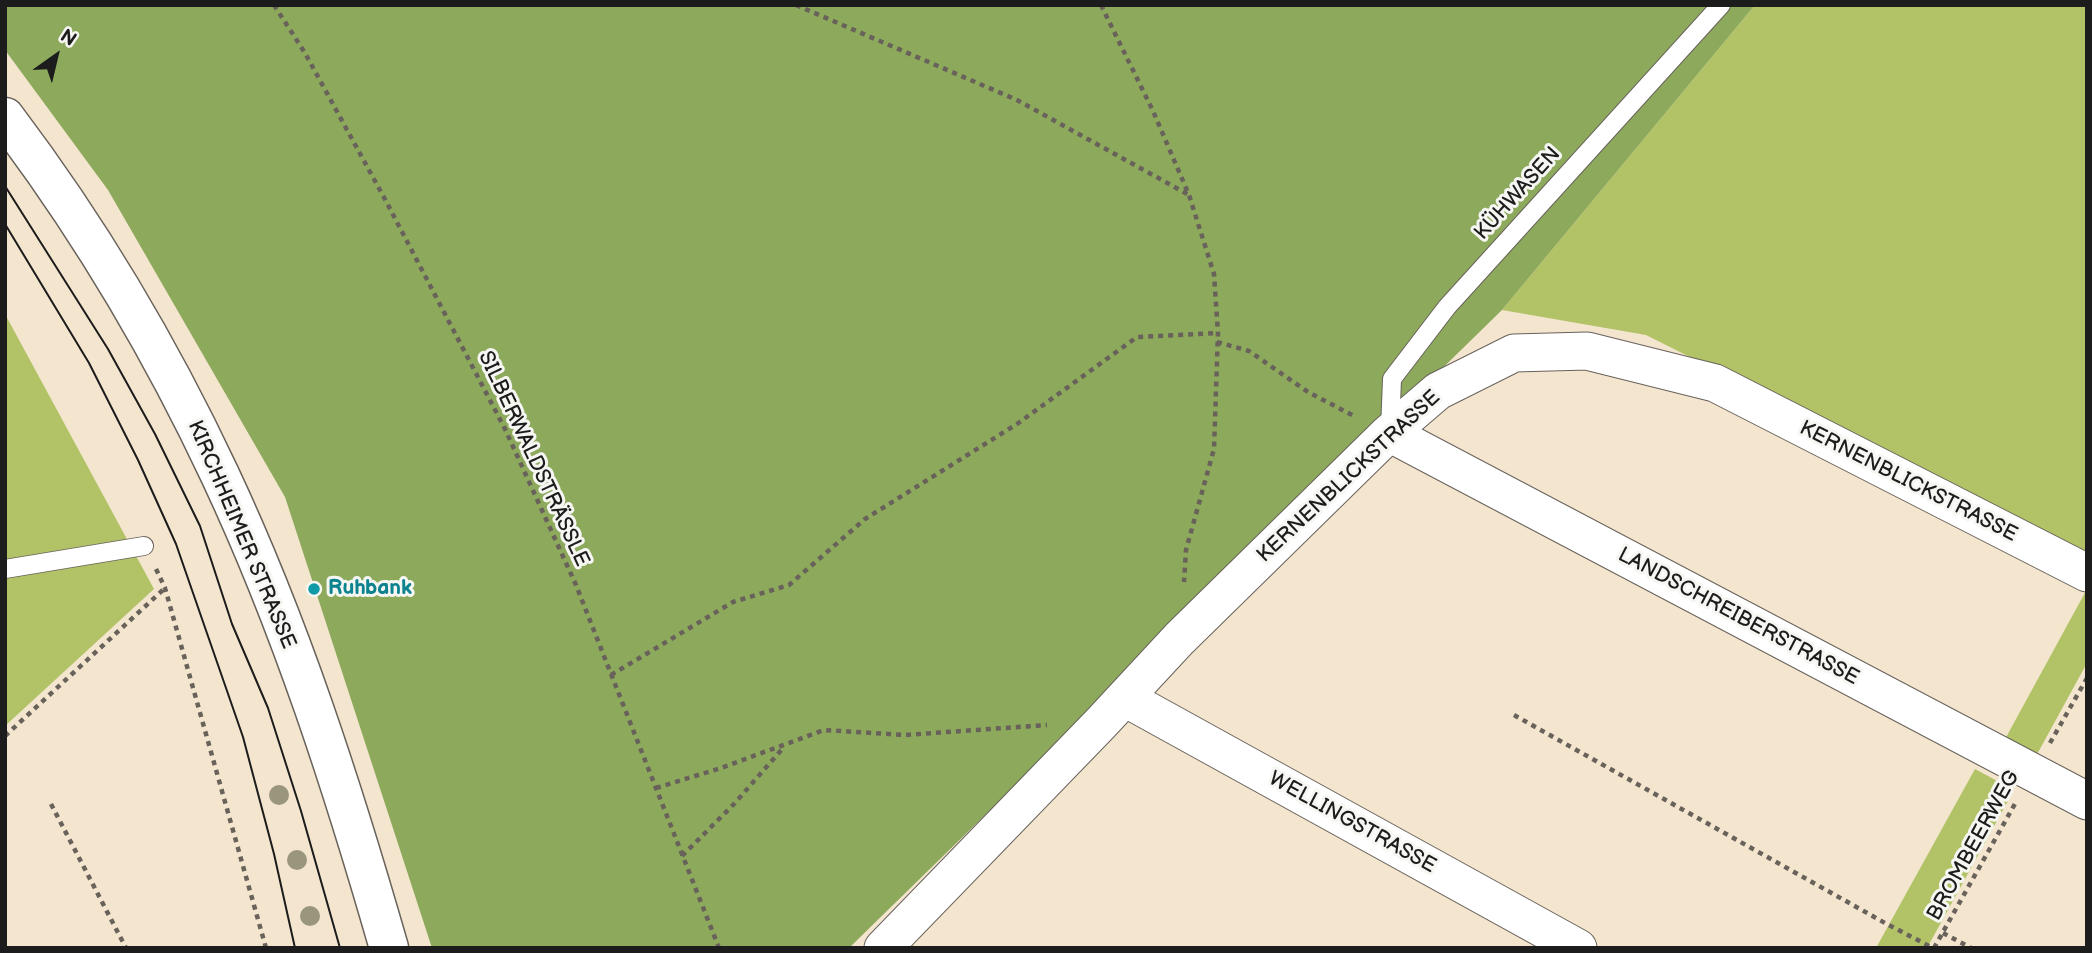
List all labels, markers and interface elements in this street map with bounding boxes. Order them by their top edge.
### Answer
north arrow [21,21,91,91]
text: N [56,25,80,52]
street label: KÜHWASEN [1470,142,1566,246]
street label: SILBERWALDSTRÄSSLE [472,347,594,571]
street label: KERNENBLICKSTRASSE [1252,386,1446,568]
street label: KERNENBLICKSTRASSE [1795,416,2021,548]
street label: KIRCHHEIMER STRASSE [181,417,301,653]
street label: LANDSCHREIBERSTRASSE [1613,543,1863,691]
place label: Ruhbank [328,576,412,602]
marker: Ruhbank [306,581,322,597]
street label: WELLINGSTRASSE [1264,767,1440,879]
street label: BROMBEERWEG [1922,767,2026,925]

